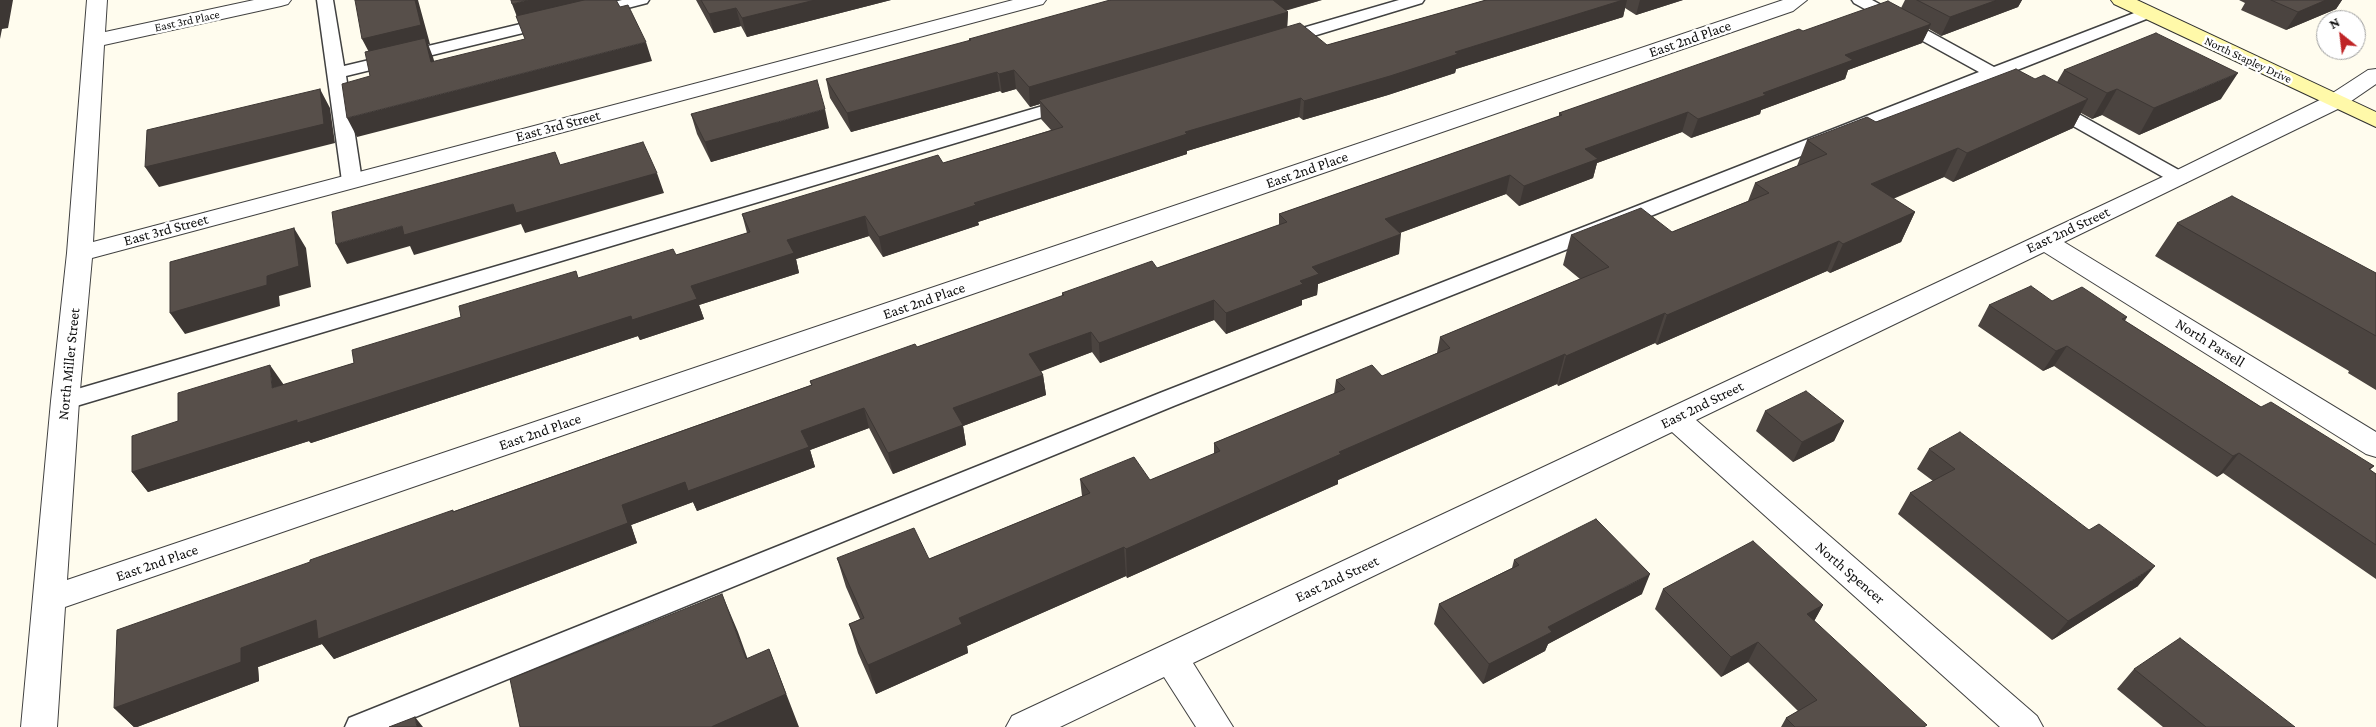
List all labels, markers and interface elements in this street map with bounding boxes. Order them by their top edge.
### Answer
street label: East 3rd Place [153,7,221,35]
north arrow [2316,10,2366,60]
text: N [2326,13,2342,32]
street label: East 2nd Place [1646,17,1734,61]
street label: North Stapley Drive [2202,34,2294,86]
street label: East 3rd Street [514,106,602,146]
street label: East 2nd Place [1263,148,1351,192]
street label: East 2nd Street [2023,203,2113,257]
street label: East 3rd Street [122,210,210,250]
street label: East 2nd Place [880,279,968,323]
street label: North Miller Street [54,307,84,421]
street label: North Parsell [2172,315,2248,371]
street label: East 2nd Street [1658,377,1746,433]
street label: East 2nd Place [496,410,584,454]
street label: North Spencer [1812,538,1888,608]
street label: East 2nd Place [113,541,201,585]
street label: East 2nd Street [1292,552,1382,606]

